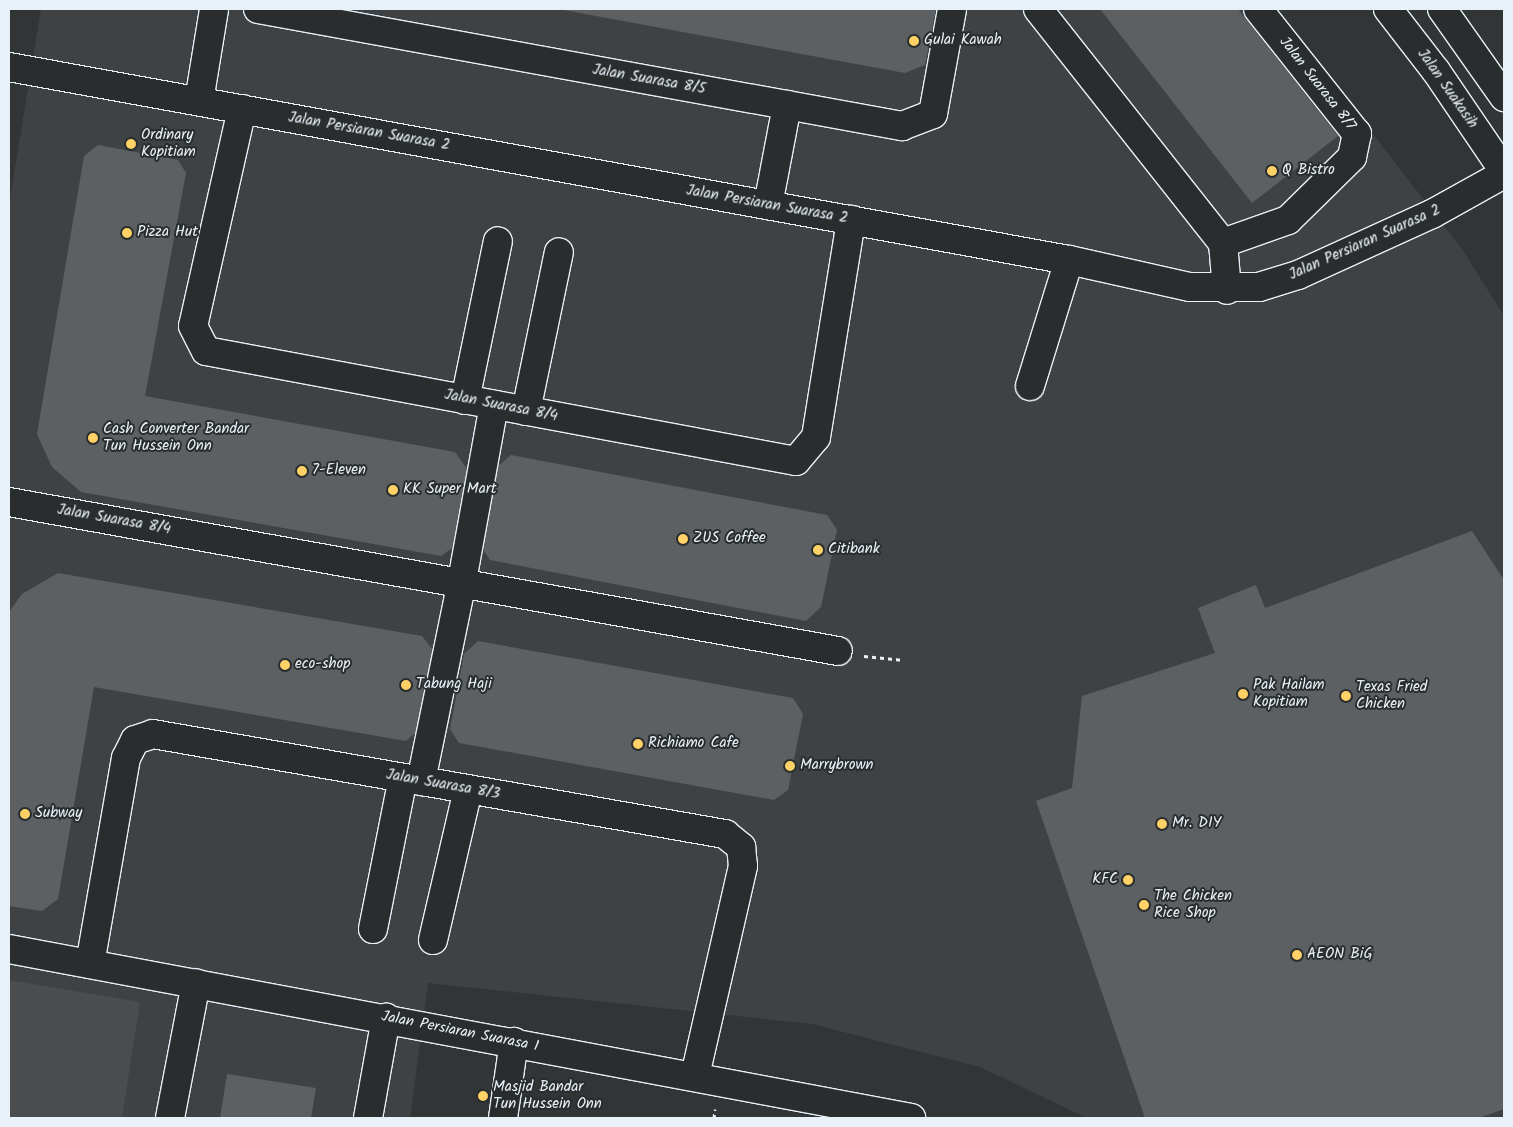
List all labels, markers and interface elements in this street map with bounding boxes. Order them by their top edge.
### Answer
place label: Gulai Kawah [924,32,1002,50]
street label: Jalan Suarasa 8/7 [1275,34,1359,134]
marker: Gulai Kawah [908,35,920,47]
street label: Jalan Suakasih [1413,46,1481,132]
street label: Jalan Suarasa 8/5 [591,61,707,99]
street label: Jalan Persiaran Suarasa 2 [287,109,451,155]
place label: Ordinary Kopitiam [141,126,196,161]
marker: Ordinary Kopitiam [125,138,137,150]
place label: Q Bistro [1282,162,1335,180]
marker: Q Bistro [1266,165,1278,177]
street label: Jalan Persiaran Suarasa 2 [685,182,849,228]
street label: Jalan Persiaran Suarasa 2 [1286,201,1444,285]
place label: Pizza Hut [137,224,198,242]
marker: Pizza Hut [121,227,133,239]
street label: Jalan Suarasa 8/4 [443,386,559,426]
place label: Cash Converter Bandar Tun Hussein Onn [103,420,249,455]
marker: Cash Converter Bandar Tun Hussein Onn [87,432,99,444]
place label: 7-Eleven [312,462,366,480]
marker: 7-Eleven [296,465,308,477]
place label: KK Super Mart [403,481,496,499]
marker: KK Super Mart [387,484,399,496]
street label: Jalan Suarasa 8/4 [56,501,172,539]
place label: ZUS Coffee [693,530,766,548]
marker: ZUS Coffee [677,533,689,545]
place label: Citibank [828,541,880,559]
marker: Citibank [812,544,824,556]
place label: eco-shop [295,656,350,674]
marker: eco-shop [279,659,291,671]
place label: Tabung Haji [416,676,492,694]
place label: Pak Hailam Kopitiam [1253,676,1325,711]
place label: Texas Fried Chicken [1356,678,1427,713]
marker: Tabung Haji [400,679,412,691]
marker: Pak Hailam Kopitiam [1237,688,1249,700]
marker: Texas Fried Chicken [1340,690,1352,702]
place label: Richiamo Cafe [648,735,739,753]
marker: Richiamo Cafe [632,738,644,750]
place label: Marrybrown [800,757,874,775]
marker: Marrybrown [784,760,796,772]
street label: Jalan Suarasa 8/3 [385,766,501,804]
place label: Subway [35,805,82,823]
marker: Subway [19,808,31,820]
place label: Mr. DIY [1172,815,1221,833]
marker: Mr. DIY [1156,818,1168,830]
place label: KFC [1092,871,1118,889]
marker: KFC [1122,874,1134,886]
place label: The Chicken Rice Shop [1154,887,1232,922]
marker: The Chicken Rice Shop [1138,899,1150,911]
place label: AEON BiG [1307,946,1373,964]
marker: AEON BiG [1291,949,1303,961]
street label: Jalan Persiaran Suarasa 1 [380,1008,540,1056]
place label: Masjid Bandar Tun Hussein Onn [493,1078,602,1113]
marker: Masjid Bandar Tun Hussein Onn [477,1090,489,1102]

